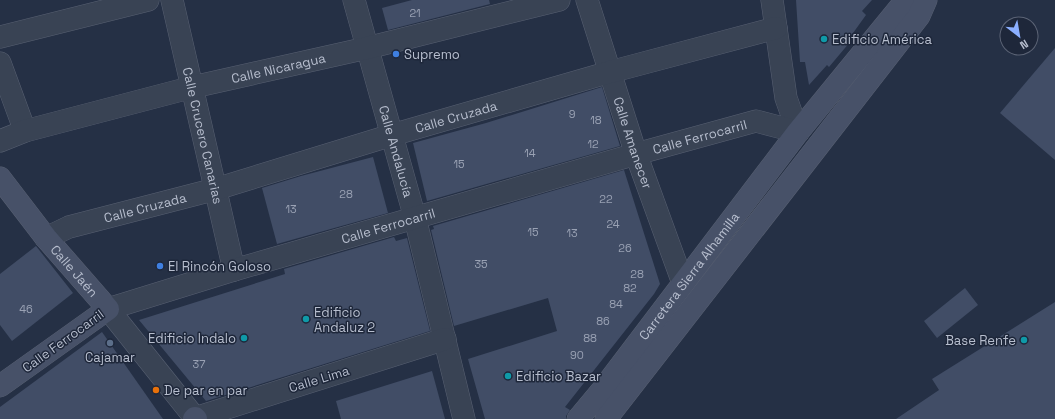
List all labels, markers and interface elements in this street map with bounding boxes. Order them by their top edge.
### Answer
house number: 21 [409,6,421,20]
north arrow [999,16,1039,56]
place label: Edificio América [832,31,933,48]
marker: Edificio América [819,34,829,44]
text: N [1017,37,1031,52]
place label: Supremo [404,46,460,63]
street label: Calle Nicaragua [230,49,328,87]
marker: Supremo [391,49,401,59]
street label: Calle Crucero Canarias [179,65,227,206]
street label: Calle Amanecer [610,95,656,191]
street label: Calle Cruzada [413,96,499,136]
street label: Calle Andalucía [375,103,417,200]
house number: 9 [569,107,576,121]
house number: 18 [590,113,602,127]
street label: Calle Ferrocarril [651,115,749,158]
house number: 12 [587,137,599,151]
house number: 14 [524,146,536,160]
house number: 15 [453,157,465,171]
house number: 28 [339,187,353,201]
street label: Calle Cruzada [102,188,189,226]
house number: 22 [599,192,613,206]
house number: 13 [285,202,297,216]
street label: Calle Ferrocarril [339,204,437,247]
street label: Carretera Sierra Alhamilla [635,208,743,343]
house number: 24 [606,217,620,231]
house number: 15 [527,225,539,239]
house number: 13 [566,226,578,240]
street label: Calle Jaén [47,241,102,300]
house number: 26 [618,241,632,255]
house number: 35 [474,257,488,271]
place label: El Rincón Goloso [168,258,271,275]
marker: El Rincón Goloso [155,261,165,271]
house number: 28 [630,267,644,281]
house number: 82 [623,281,637,295]
house number: 84 [609,297,623,311]
house number: 46 [19,302,33,316]
place label: Edificio Andaluz 2 [314,304,375,336]
street label: Calle Ferrocarril [19,306,107,376]
marker: Edificio Andaluz 2 [301,314,311,324]
house number: 86 [596,314,610,328]
place label: Edificio Indalo [148,330,236,347]
house number: 88 [583,331,597,345]
place label: Base Renfe [945,332,1016,349]
marker: Edificio Indalo [239,333,249,343]
marker: Base Renfe [1019,335,1029,345]
marker: Cajamar [105,338,115,348]
house number: 90 [570,348,584,362]
place label: Cajamar [85,349,135,366]
house number: 37 [193,357,205,371]
street label: Calle Lima [287,362,352,396]
place label: Edificio Bazar [516,368,601,385]
marker: Edificio Bazar [503,371,513,381]
place label: De par en par [164,382,248,399]
marker: De par en par [151,385,161,395]

